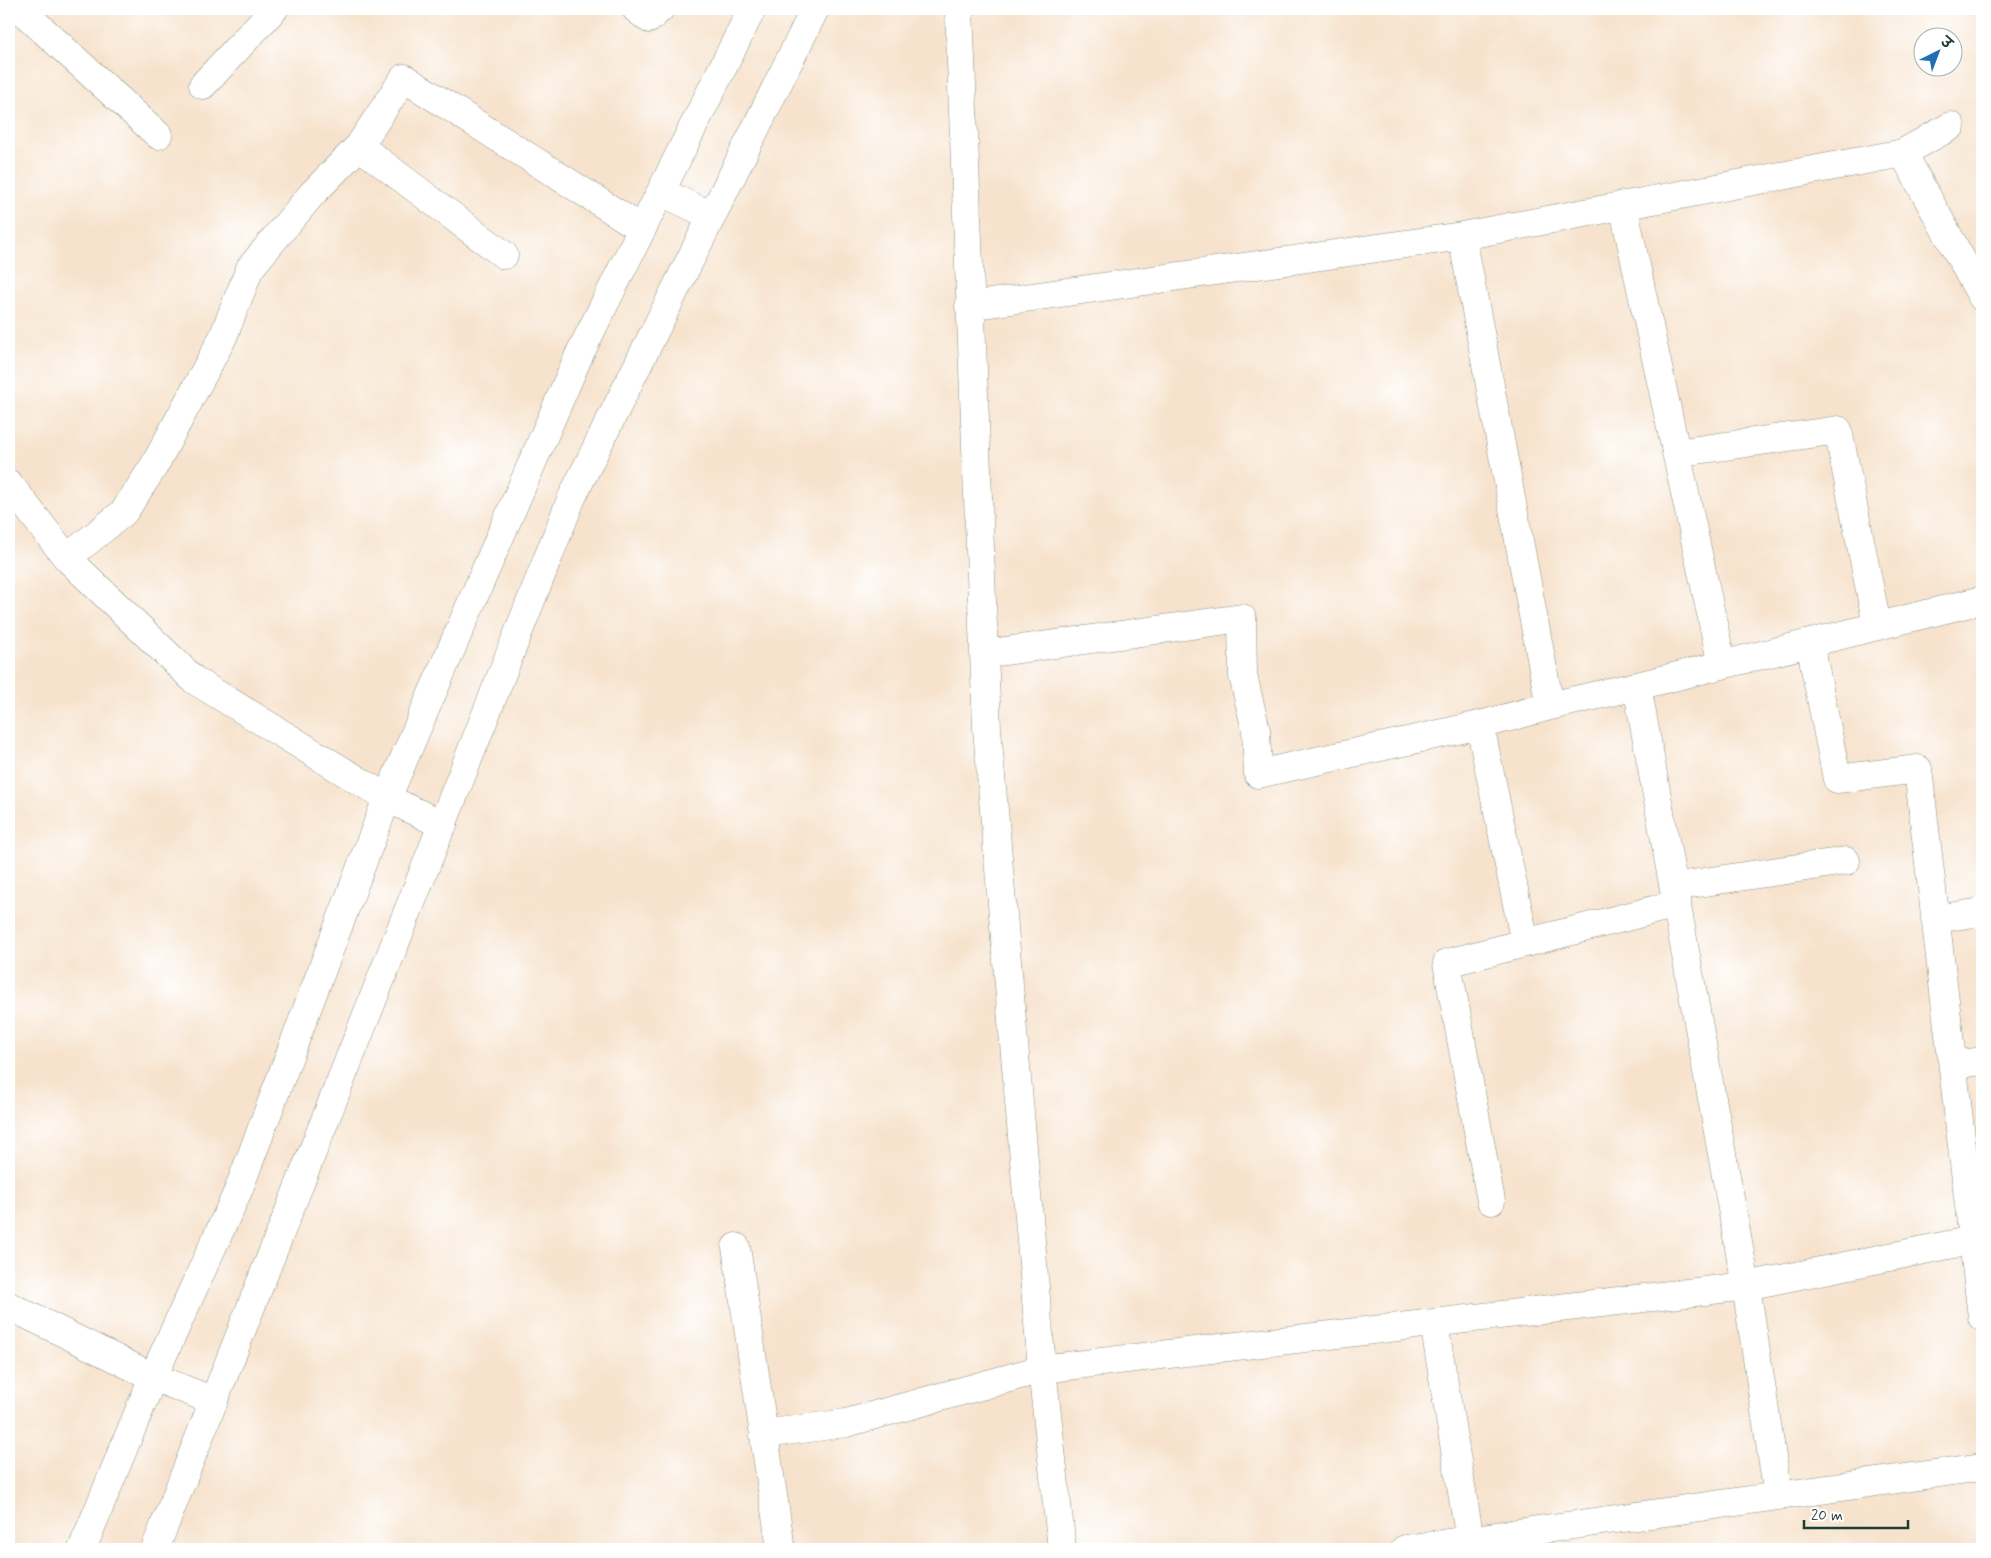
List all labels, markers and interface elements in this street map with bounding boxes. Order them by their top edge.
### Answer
north arrow [1914,28,1964,78]
text: उ [1935,32,1957,54]
scale bar [1804,1498,1907,1530]
text: 20 m [1811,1506,1843,1526]

